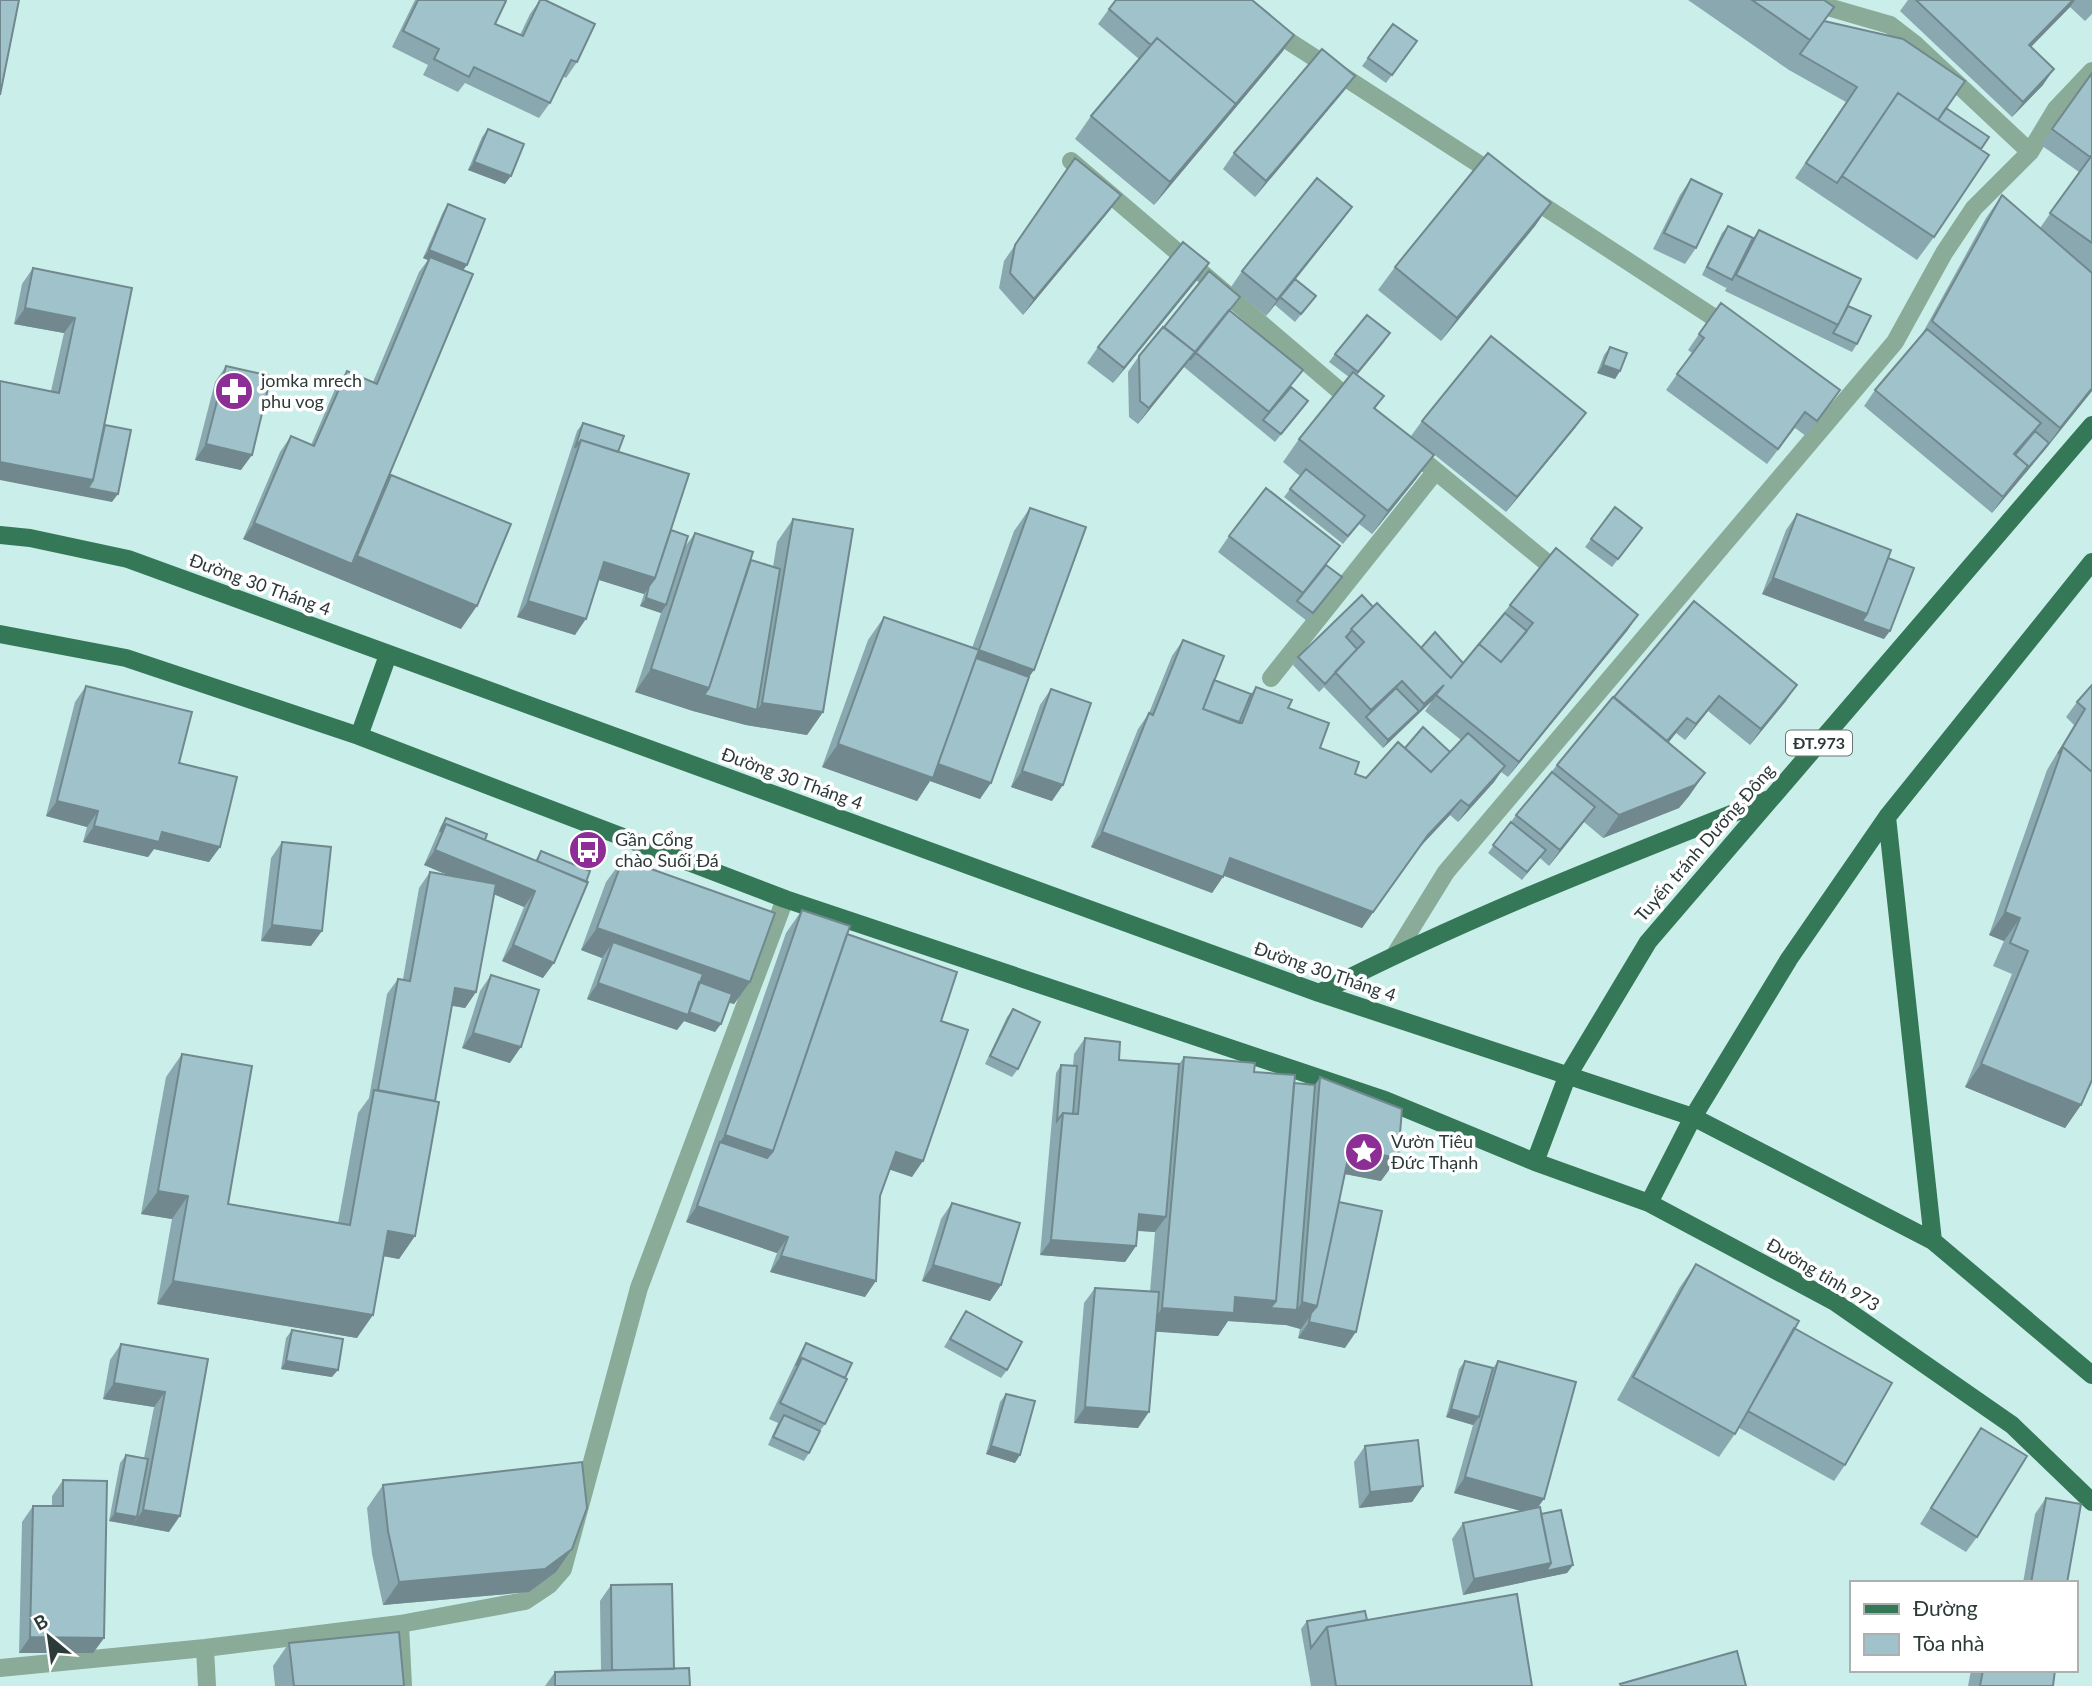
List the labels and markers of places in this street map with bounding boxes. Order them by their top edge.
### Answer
place label: jomka mrech phu vog [260,369,362,412]
pharmacy icon: jomka mrech phu vog [213,370,255,412]
place label: Gần Cổng chào Suối Đá [615,828,719,871]
bus stop icon: Gần Cổng chào Suối Đá [567,829,609,871]
place label: Vườn Tiêu Đức Thạnh [1391,1130,1478,1173]
place icon: Vườn Tiêu Đức Thạnh [1343,1131,1385,1173]

